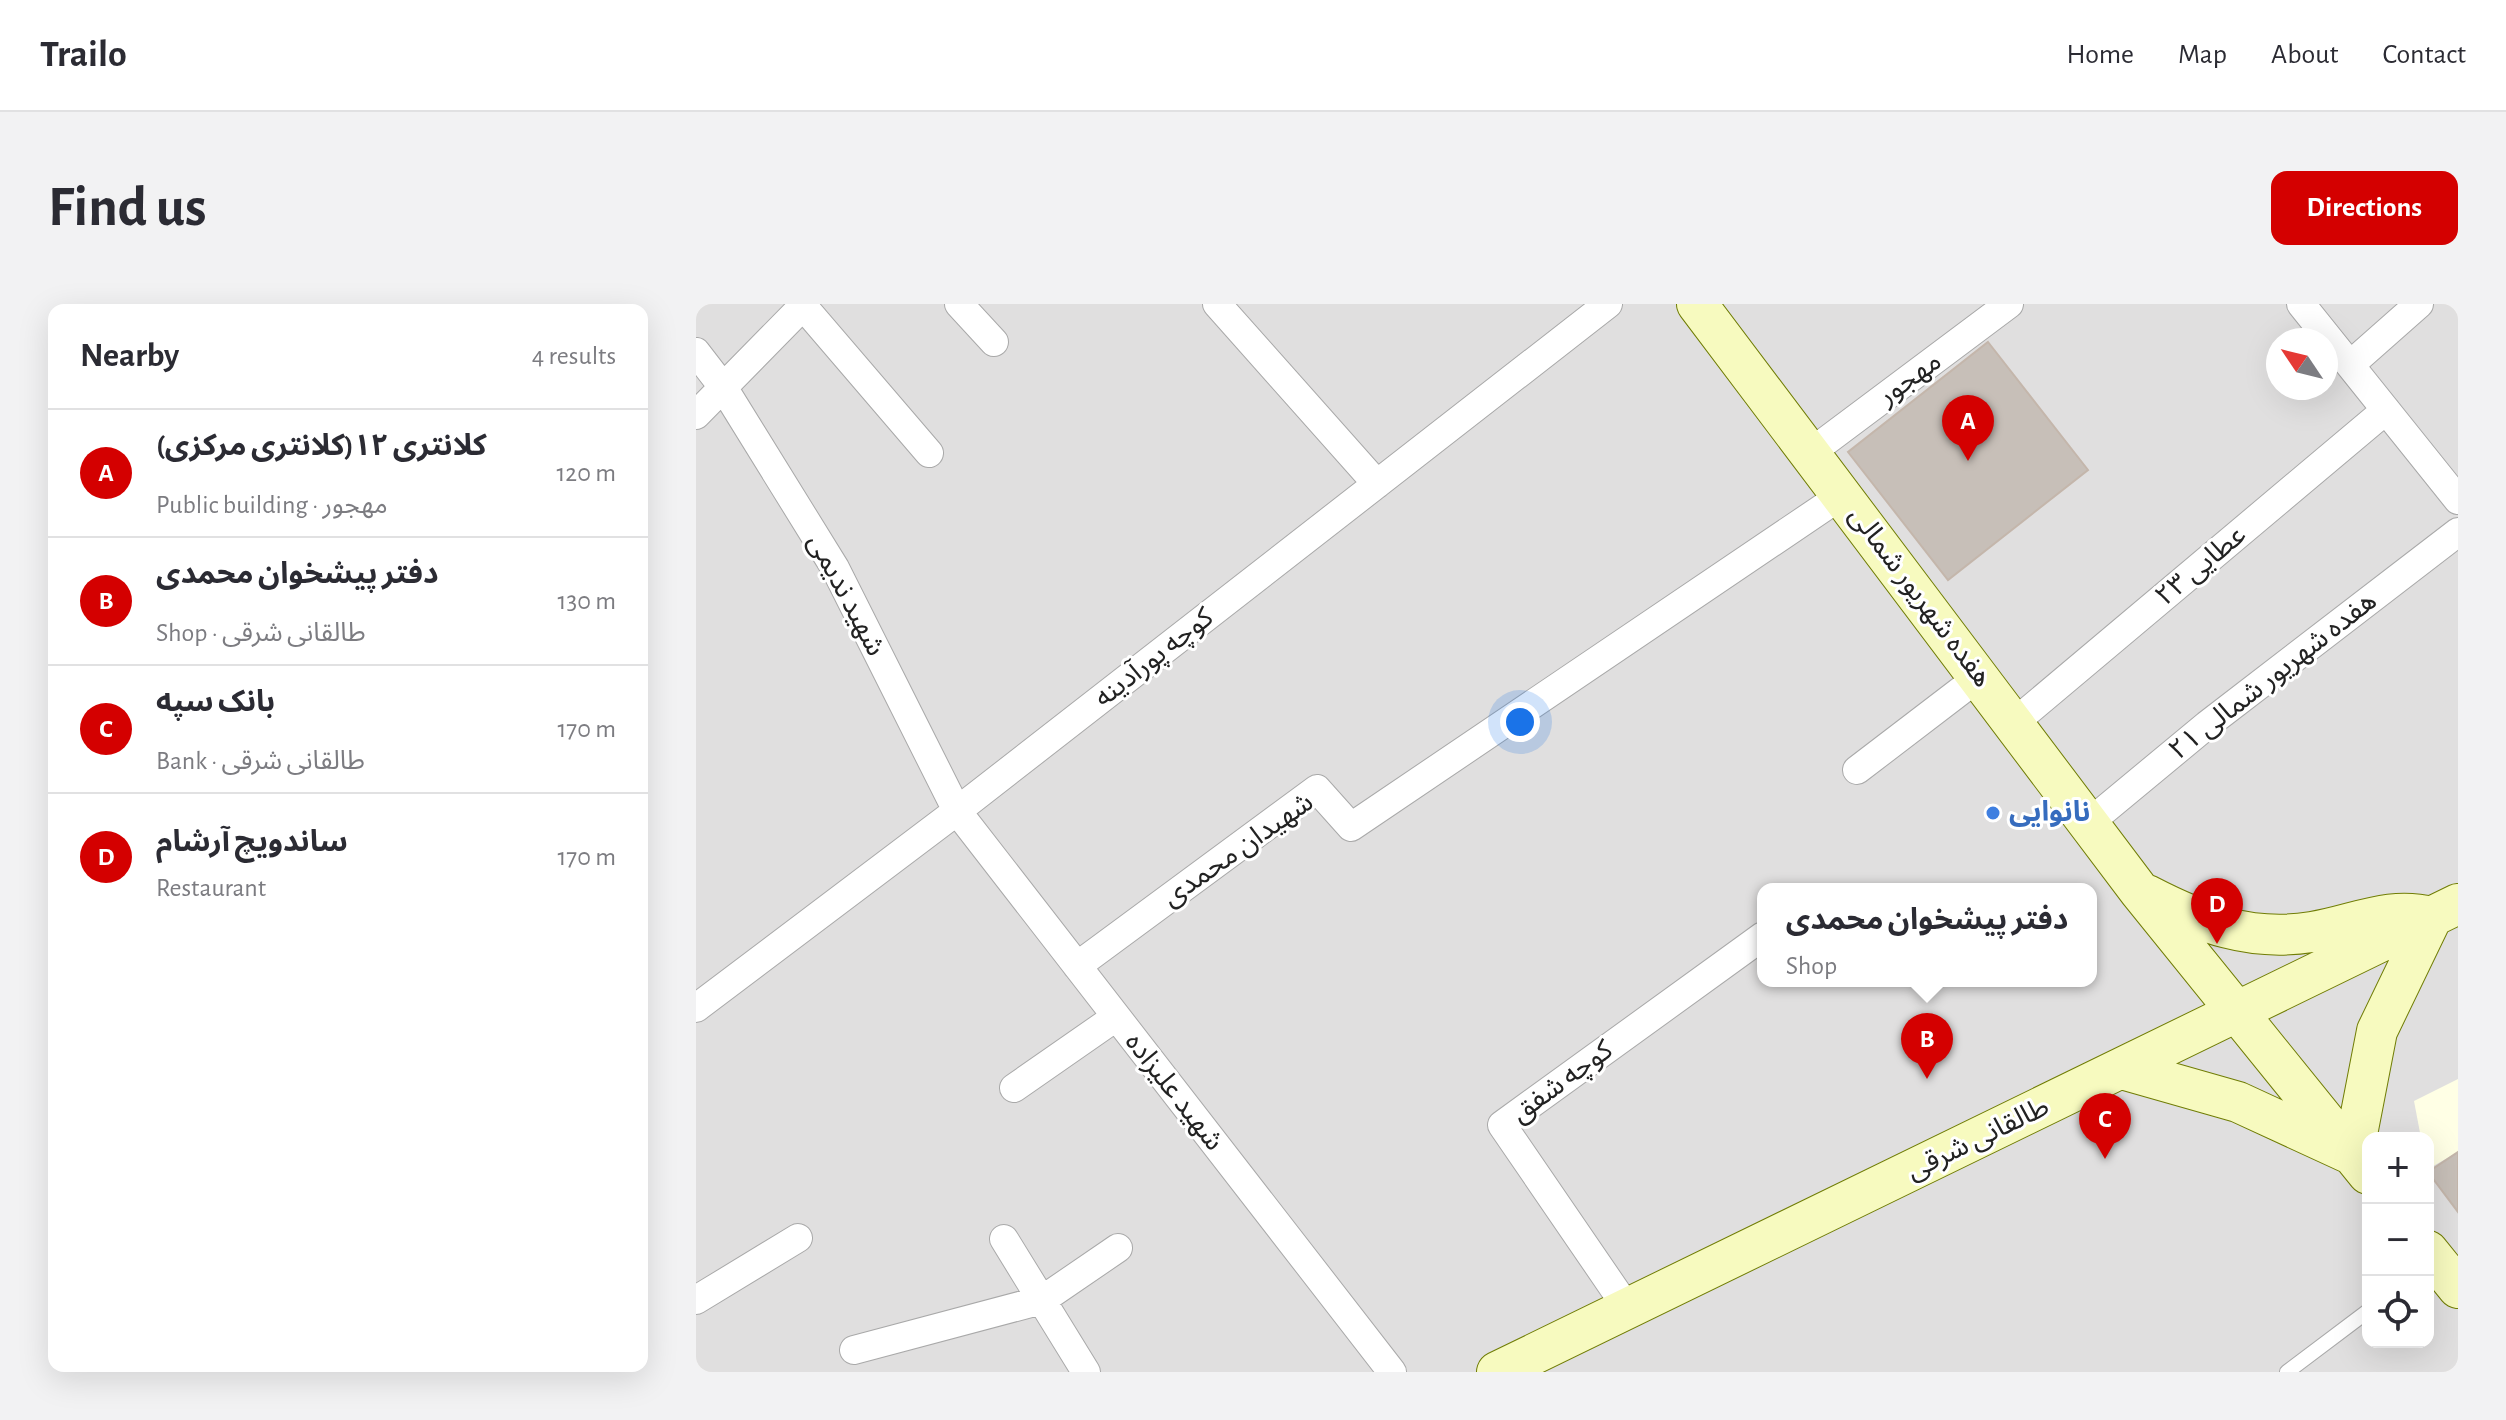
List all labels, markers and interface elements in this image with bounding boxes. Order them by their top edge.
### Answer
text: Trailo [40,36,127,74]
text: Home [2067,41,2134,69]
text: Map [2178,41,2227,69]
text: About [2271,41,2339,69]
text: Contact [2383,41,2466,69]
button: Directions [2271,171,2458,245]
text: Find us [48,180,206,236]
north arrow [2266,328,2338,400]
text: Nearby [80,339,179,373]
text: 4 results [532,343,616,369]
street label: مهجور [1873,347,1947,412]
pin: A [1942,395,1994,461]
text: (کلانتری ۱۲(کلانتری مرکزی [156,431,487,461]
text: A [98,460,114,486]
text: 120 m [556,460,616,486]
text: Public building · مهجور [156,492,388,518]
street label: هفده شهریور شمالی [1842,502,1997,693]
street label: عطایی ۲۳ [2151,521,2252,612]
street label: شهید ندیمی [801,529,890,661]
text: دفتر پیشخوان محمدی [156,559,438,589]
street label: هفده شهریور شمالی ۲۱ [2164,587,2383,766]
text: B [98,588,114,614]
text: 130 m [558,588,616,614]
street label: کوچه پورآدینه [1088,602,1220,715]
text: Shop · طالقانی شرقی [156,620,366,646]
text: بانک سپه [156,687,275,717]
your location [1500,702,1540,742]
text: C [99,716,113,742]
text: 170 m [557,716,616,742]
text: Bank · طالقانی شرقی [156,748,365,774]
street label: شهیدان محمدی [1158,788,1318,912]
place label: نانوایی [2009,799,2090,827]
marker: نانوایی [1984,804,2002,822]
text: ساندویچ آرشام [156,827,348,857]
text: D [97,844,115,870]
text: 170 m [557,844,616,870]
text: Restaurant [156,875,266,901]
pin: D [2191,878,2243,944]
popup [1757,883,2097,987]
text: دفتر پیشخوان محمدی [1786,905,2068,935]
text: Shop [1786,953,1837,979]
pin: B [1901,1013,1953,1079]
street label: شهید علیزاده [1119,1028,1228,1157]
street label: کوچه شفق [1506,1036,1620,1130]
street label: طالقانی شرقی [1902,1093,2054,1186]
pin: C [2079,1093,2131,1159]
map controls [2362,1132,2434,1348]
button: + [2362,1132,2434,1204]
button: − [2362,1204,2434,1276]
button: locate [2362,1276,2434,1348]

